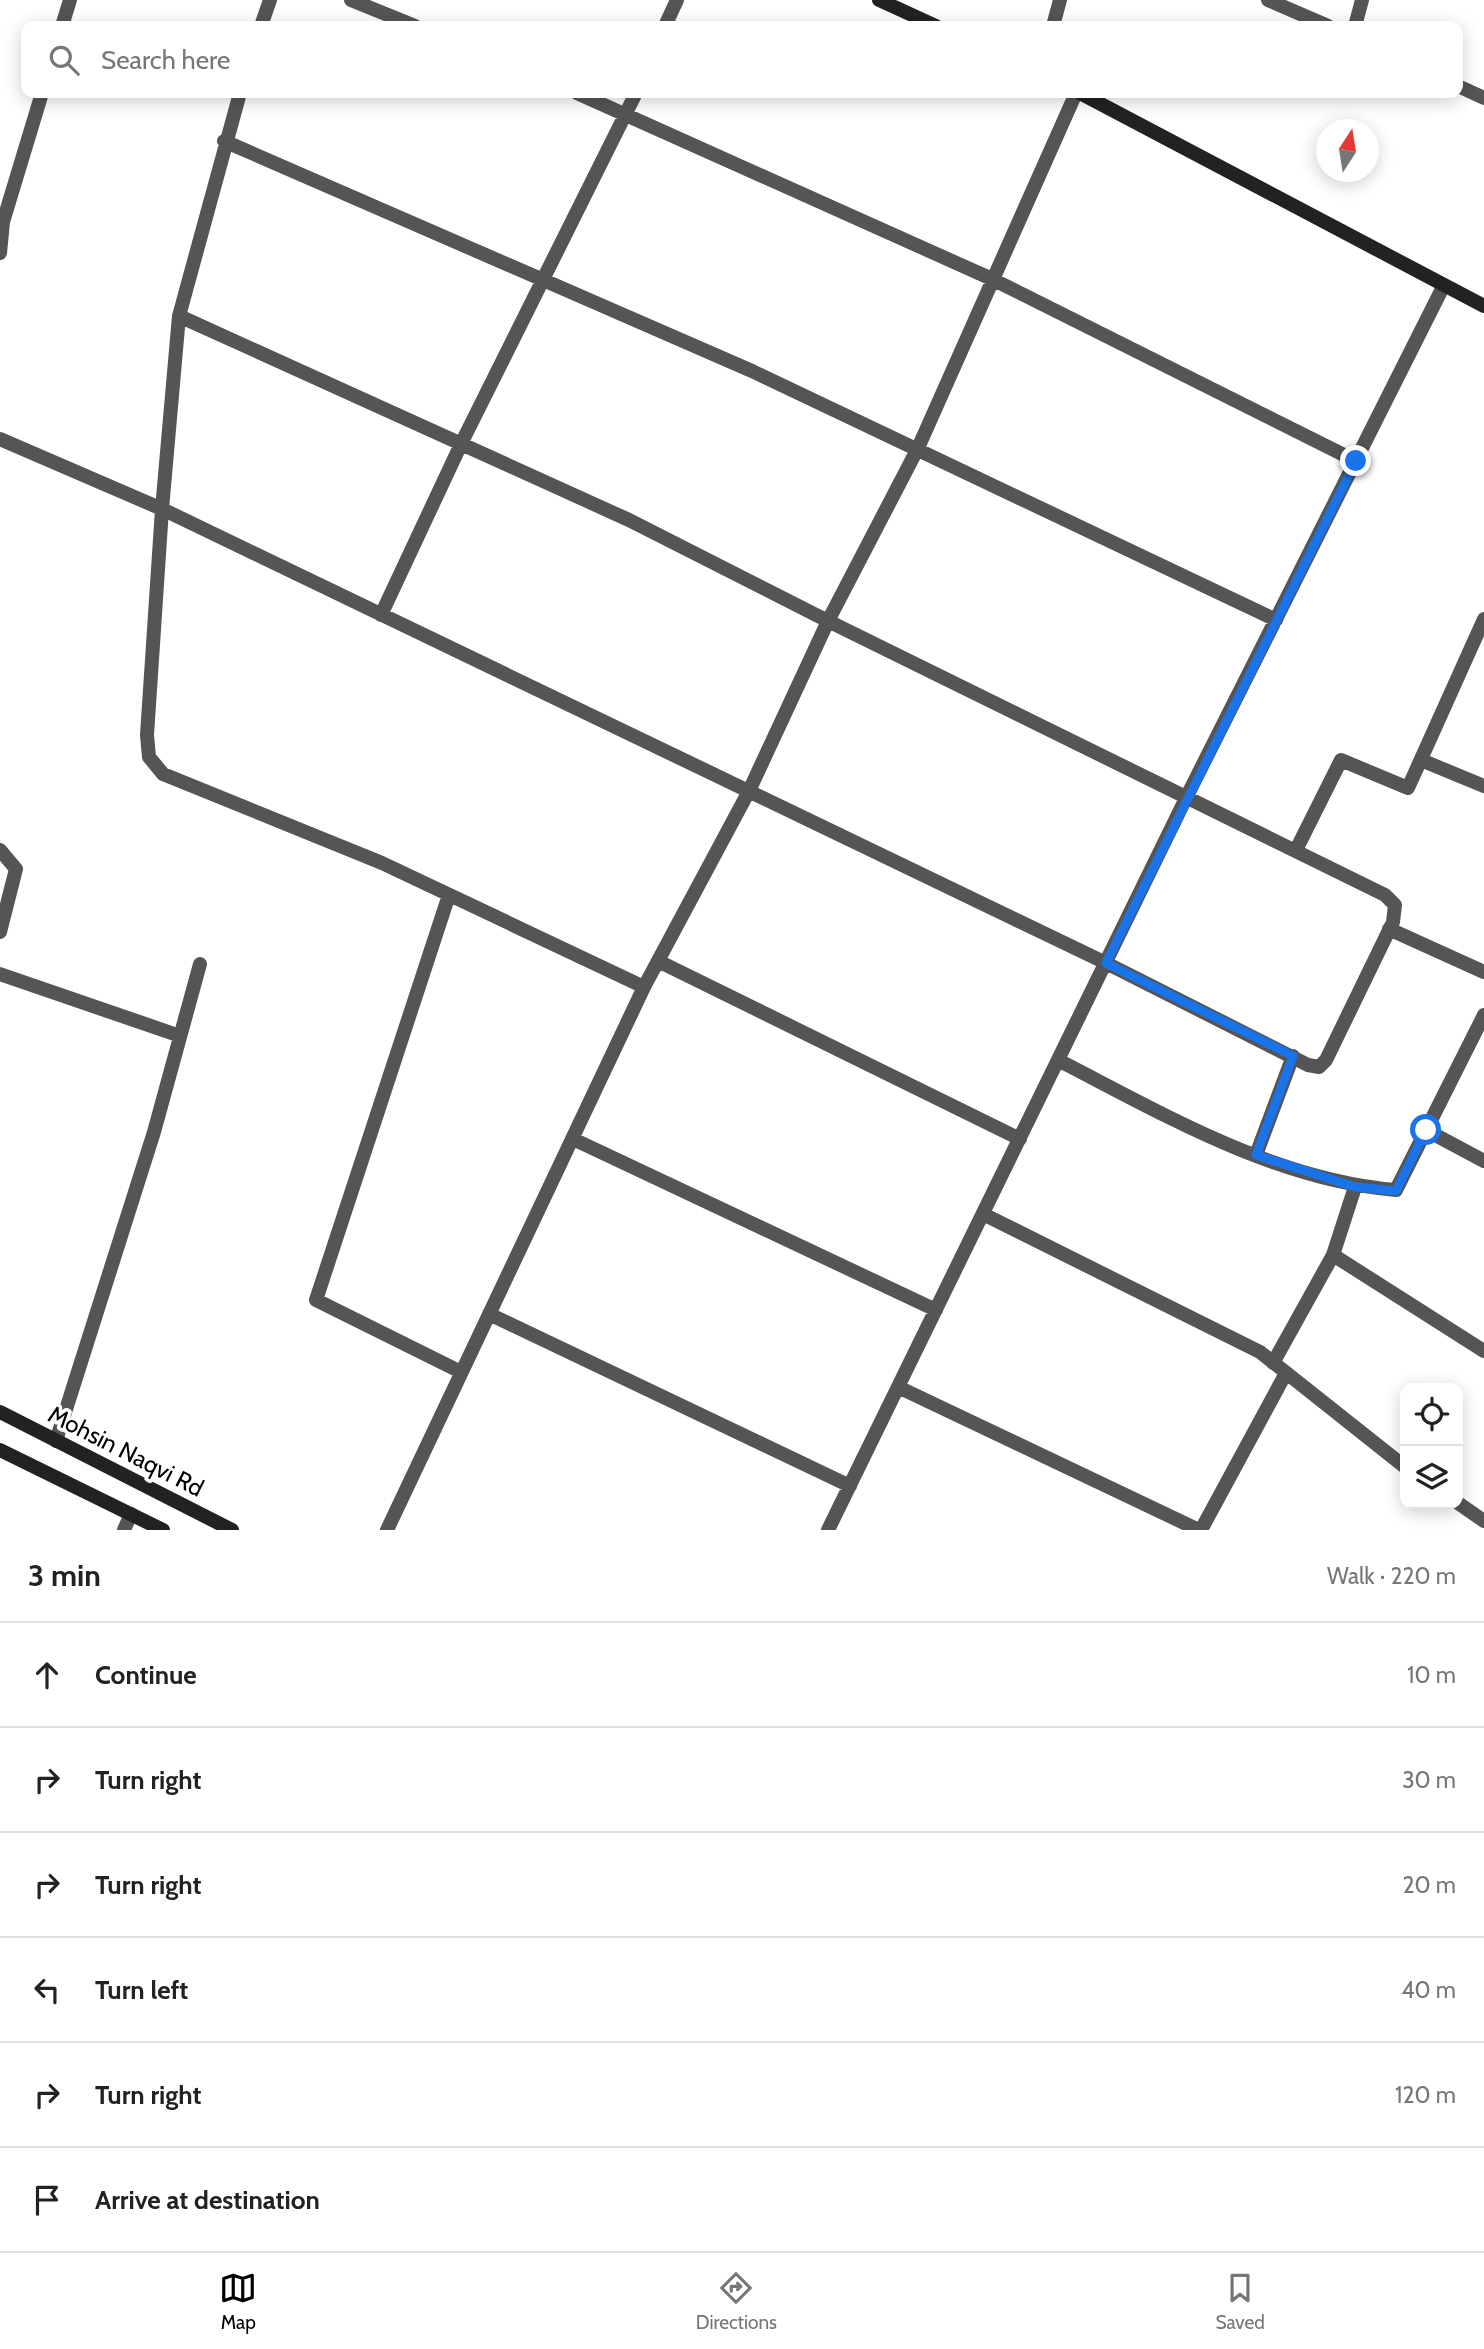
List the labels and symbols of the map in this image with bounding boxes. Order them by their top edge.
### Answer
north arrow [1316,119,1379,182]
route end [1340,445,1371,476]
route start [1410,1114,1441,1145]
street label: Mohsin Naqvi Rd [43,1399,209,1503]

